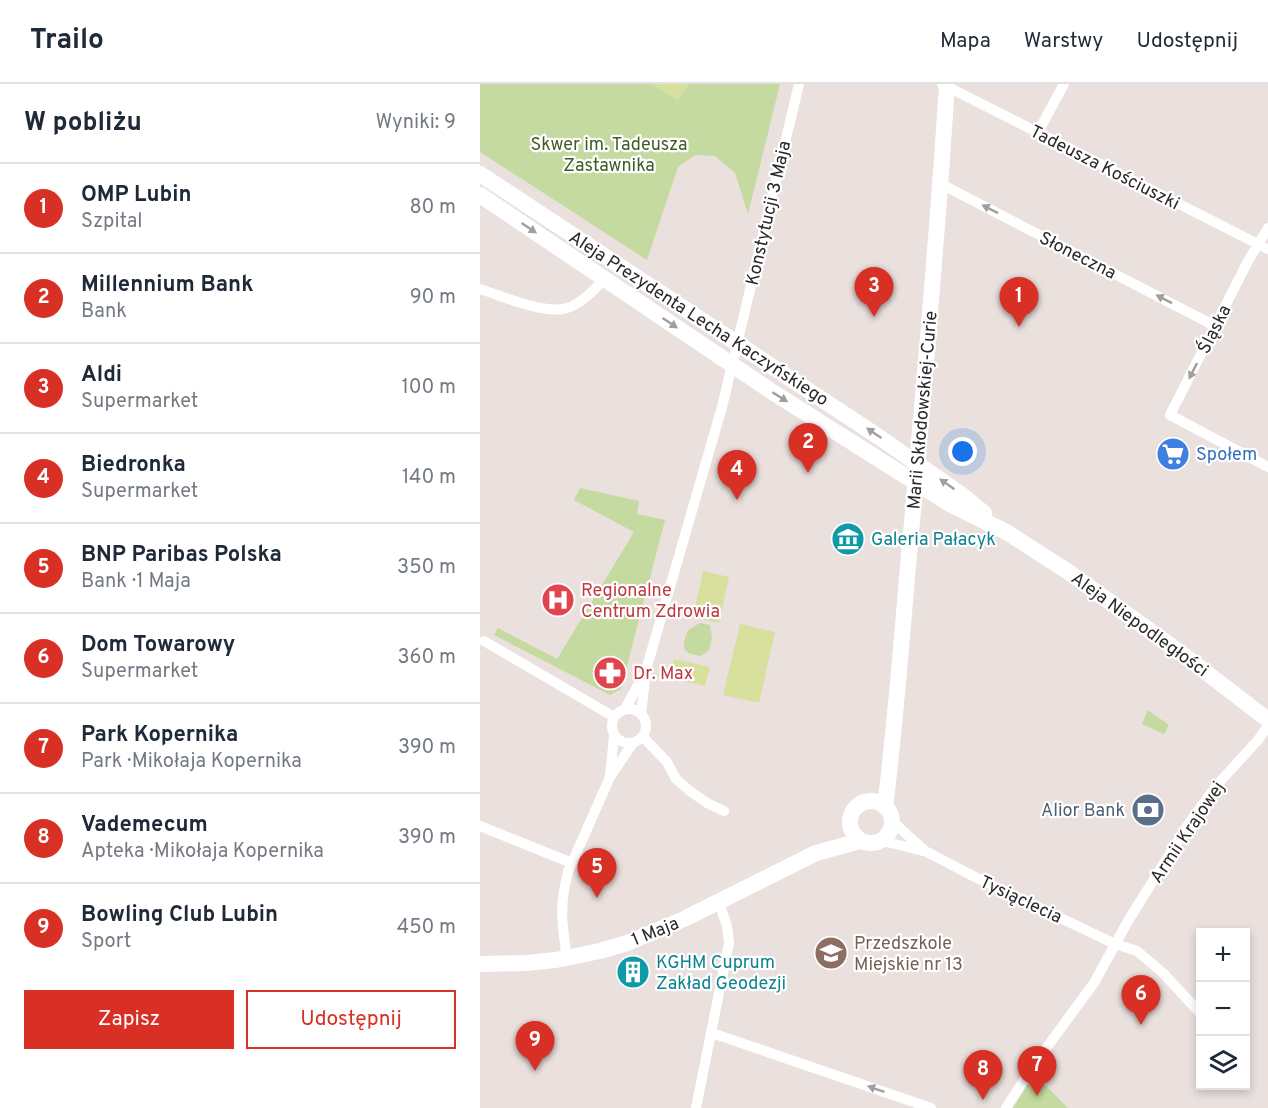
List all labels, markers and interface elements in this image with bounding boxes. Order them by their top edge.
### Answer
text: Trailo [30,23,104,59]
text: Mapa [940,28,991,55]
text: Warstwy [1024,28,1103,55]
text: Udostępnij [1136,28,1238,55]
text: W pobliżu [24,107,142,140]
text: Wyniki: 9 [375,110,456,136]
street label: Tadeusza Kościuszki [1026,121,1183,216]
park label: Skwer im. Tadeusza Zastawnika [530,134,688,178]
street label: Konstytucji 3 Maja [742,139,797,288]
text: OMP Lubin [81,182,192,209]
text: 1 [40,195,48,221]
text: 80 m [410,195,456,221]
one-way arrow [982,204,999,214]
text: Szpital [81,209,143,235]
one-way arrow [520,222,537,233]
street label: Aleja Prezydenta Lecha Kaczyńskiego [564,226,832,412]
street label: Słoneczna [1035,227,1120,286]
pin: 3 [854,268,894,317]
text: Millennium Bank [81,272,253,299]
pin: 1 [1000,278,1038,327]
text: 2 [37,285,50,311]
text: 90 m [410,285,456,311]
one-way arrow [1155,294,1172,304]
text: Bank [81,299,127,325]
street label: Śląska [1192,300,1237,358]
street label: Marii Skłodowskiej-Curie [903,310,944,510]
one-way arrow [662,317,679,328]
text: Aldi [81,362,122,389]
one-way arrow [1188,362,1198,379]
text: 3 [38,375,50,401]
text: 100 m [401,375,456,401]
text: Supermarket [81,389,198,415]
one-way arrow [772,391,788,402]
pin: 2 [788,424,828,473]
one-way arrow [866,428,882,439]
supermarket icon: Społem [1155,436,1191,472]
your location [948,437,977,466]
place label: Społem [1196,444,1257,467]
pin: 4 [718,450,756,500]
text: Biedronka [81,452,186,479]
text: 4 [37,465,50,491]
text: 140 m [402,465,456,491]
text: Supermarket [81,479,198,505]
one-way arrow [939,479,955,490]
museum icon: Galeria Pałacyk [830,521,866,557]
place label: Galeria Pałacyk [871,529,996,552]
text: BNP Paribas Polska [81,542,282,569]
text: 5 [37,555,50,581]
text: 350 m [397,555,456,581]
street label: Aleja Niepodległości [1066,568,1212,683]
text: Bank · 1 Maja [81,569,191,595]
place label: Regionalne Centrum Zdrowia [581,580,720,624]
hospital icon: Regionalne Centrum Zdrowia [540,582,576,618]
text: Dom Towarowy [81,632,235,659]
text: 6 [37,645,50,671]
text: 360 m [398,645,456,671]
pharmacy icon: Dr. Max [592,655,628,691]
text: Supermarket [81,659,198,685]
place label: Dr. Max [633,663,693,686]
text: Park Kopernika [81,722,238,749]
text: 7 [38,735,49,761]
text: 390 m [398,735,456,761]
text: Park · Mikołaja Kopernika [81,749,302,775]
street label: Armii Krajowej [1146,778,1231,888]
bank icon: Alior Bank [1130,792,1166,828]
place label: Alior Bank [1041,800,1125,823]
text: Vademecum [81,812,208,839]
text: 8 [37,825,50,851]
text: 390 m [398,825,456,851]
text: Apteka · Mikołaja Kopernika [81,839,324,865]
pin: 5 [578,848,616,898]
street label: Tysiąclecia [975,871,1065,929]
text: Bowling Club Lubin [81,902,278,929]
street label: 1 Maja [629,913,683,952]
text: 9 [37,915,50,941]
text: 450 m [397,915,456,941]
map controls [1196,928,1250,1090]
button: + [1196,928,1250,982]
text: Sport [81,929,131,955]
place label: Przedszkole Miejskie nr 13 [854,933,963,977]
school or university icon: Przedszkole Miejskie nr 13 [813,935,849,971]
place label: KGHM Cuprum Zakład Geodezji [656,952,786,996]
building icon: KGHM Cuprum Zakład Geodezji [615,954,651,990]
pin: 6 [1122,976,1160,1025]
button: − [1196,982,1250,1036]
button: Zapisz [24,990,234,1049]
button: Udostępnij [246,990,456,1049]
pin: 9 [516,1022,554,1071]
button: layers [1196,1036,1250,1090]
pin: 7 [1018,1046,1056,1096]
pin: 8 [964,1050,1002,1100]
one-way arrow [866,1084,884,1093]

